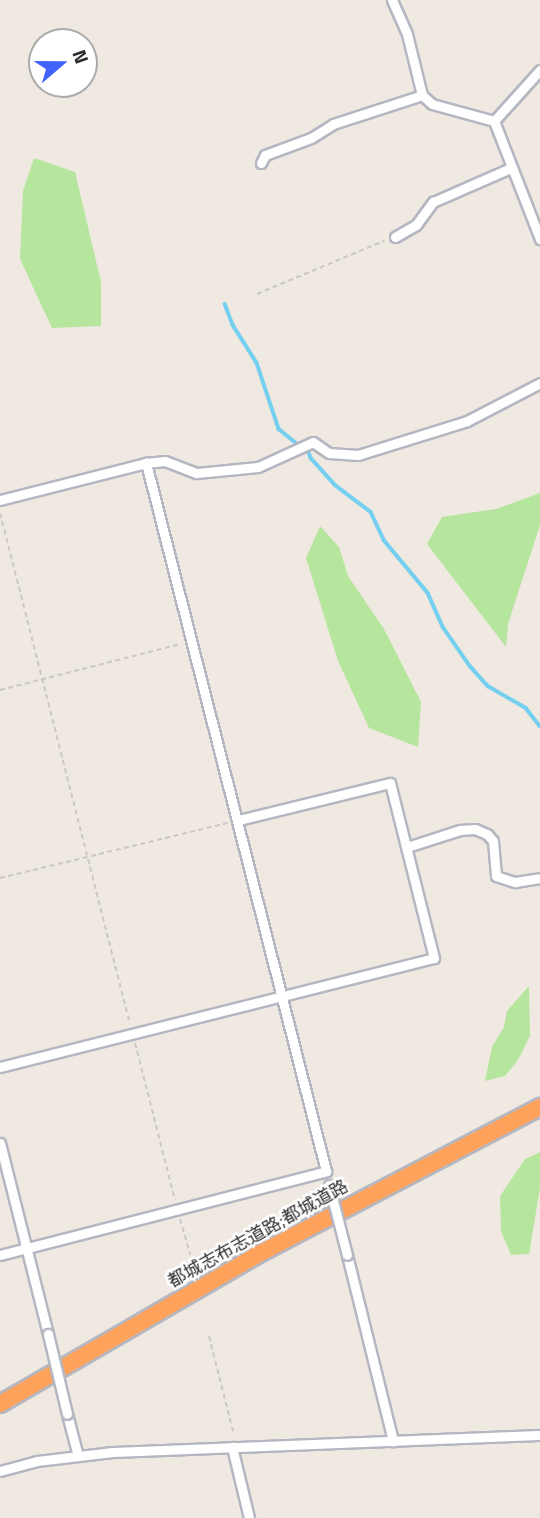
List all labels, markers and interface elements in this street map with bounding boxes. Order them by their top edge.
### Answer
north arrow [28,28,98,98]
text: N [65,45,97,67]
street label: 都城志布志道路;都城道路 [164,1175,352,1293]

